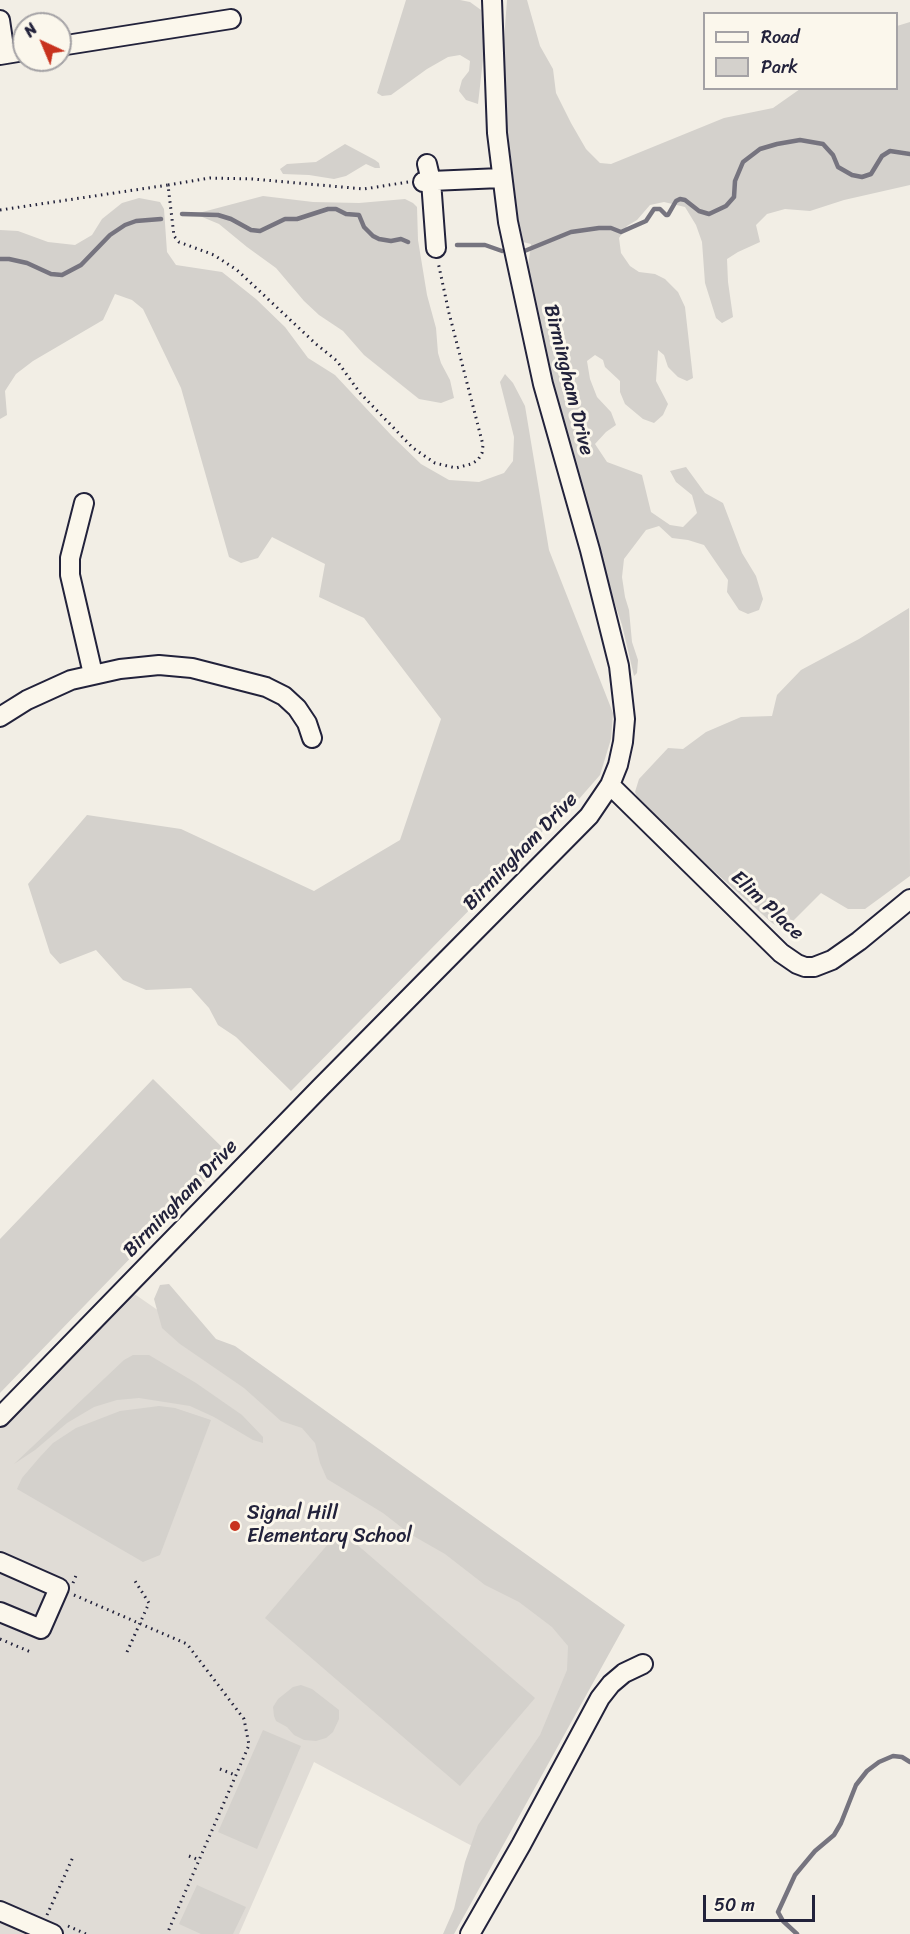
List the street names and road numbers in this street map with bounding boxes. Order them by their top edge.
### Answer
street label: Birmingham Drive [538,302,598,458]
street label: Birmingham Drive [459,788,583,916]
street label: Elim Place [726,866,808,946]
street label: Birmingham Drive [119,1135,243,1263]

